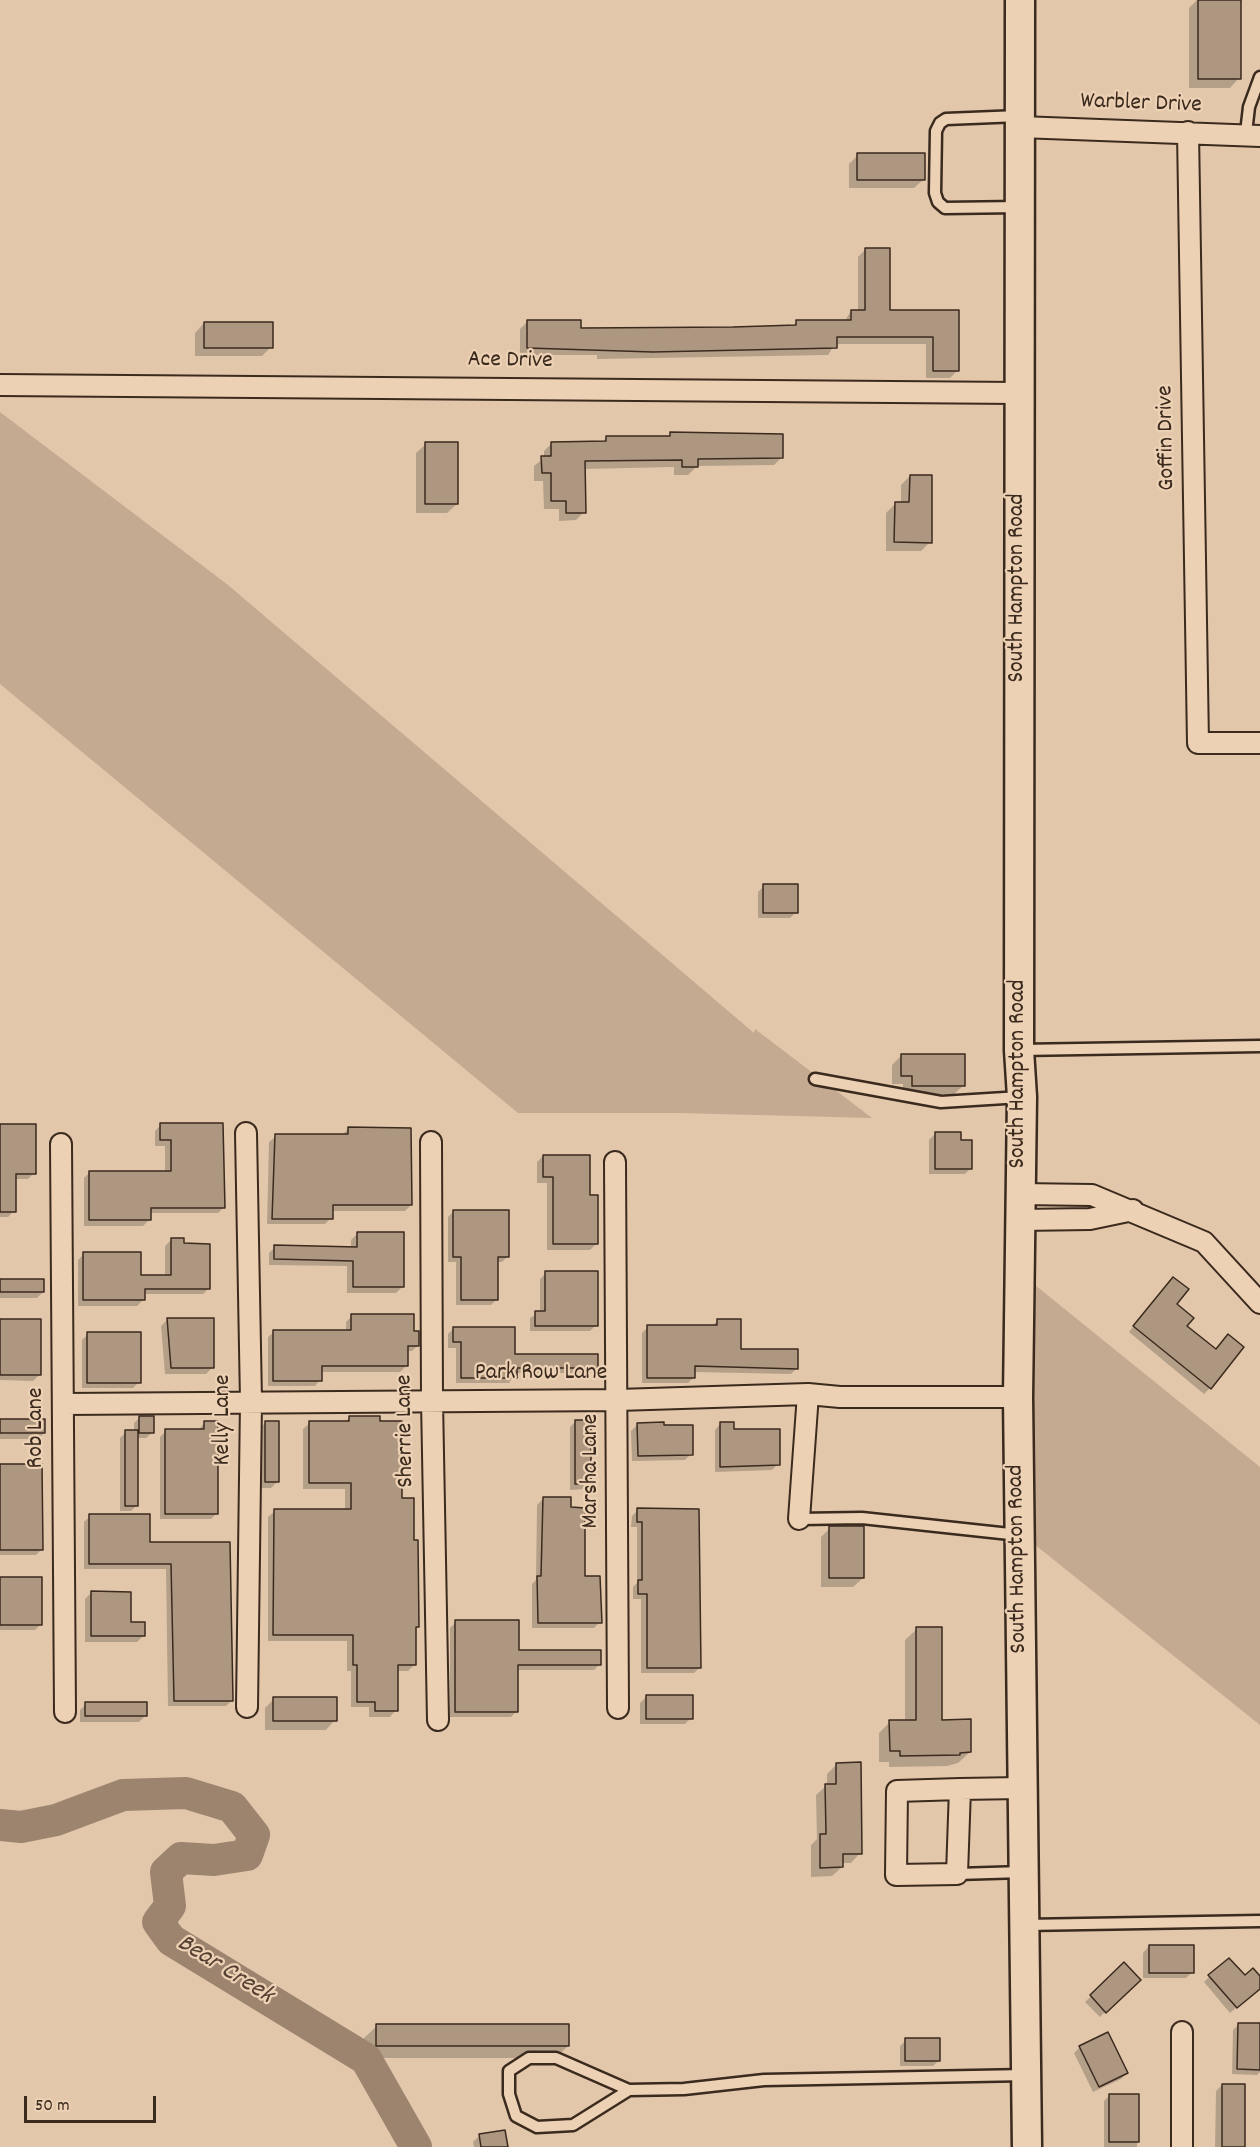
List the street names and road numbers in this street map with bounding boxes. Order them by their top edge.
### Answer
street label: Warbler Drive [1080,88,1202,122]
street label: Ace Drive [467,347,553,377]
street label: Goffin Drive [1153,385,1183,491]
street label: South Hampton Road [1005,493,1033,683]
street label: South Hampton Road [1006,979,1034,1169]
street label: Park Row Lane [475,1361,607,1389]
street label: Kelly Lane [211,1374,239,1466]
street label: Sherrie Lane [392,1374,422,1488]
street label: Rob Lane [24,1388,52,1468]
street label: Marsha Lane [579,1414,607,1528]
street label: South Hampton Road [1003,1464,1035,1654]

